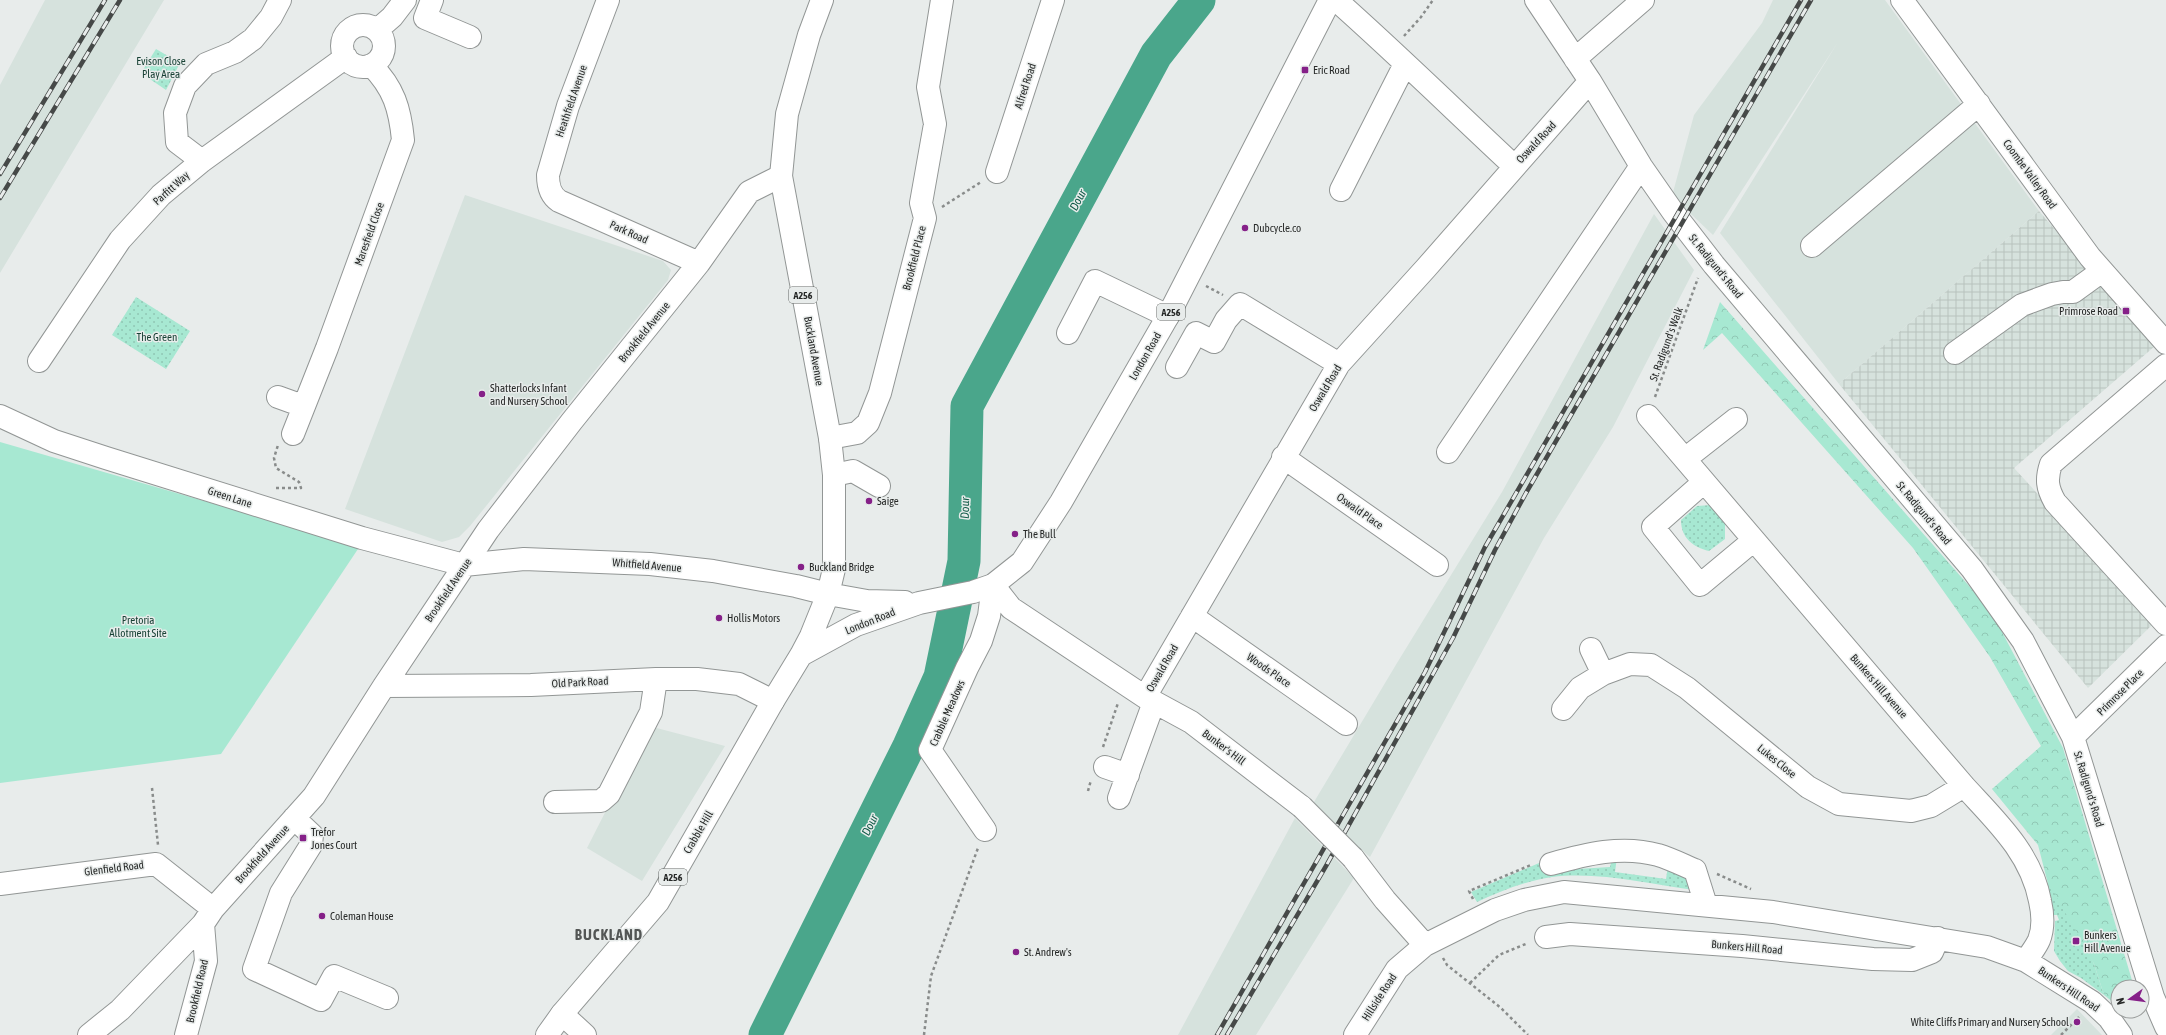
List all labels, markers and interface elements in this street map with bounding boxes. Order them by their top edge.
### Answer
park label: Evison Close Play Area [136,55,186,80]
street label: Alfred Road [1012,62,1038,110]
street label: Heathfield Avenue [553,63,589,139]
place label: Eric Road [1313,64,1350,76]
marker: Eric Road [1300,65,1310,75]
street label: Oswald Road [1514,119,1558,165]
street label: Coombe Valley Road [2001,137,2059,211]
street label: Parfitt Way [151,168,192,207]
water label: Dour [1067,187,1089,213]
street label: Maresfield Close [352,201,386,267]
street label: Park Road [608,218,650,246]
place label: Dubcycle.co [1253,222,1301,234]
marker: Dubcycle.co [1240,223,1250,233]
street label: Brookfield Place [900,224,928,292]
street label: St. Radigund's Road [1687,232,1745,300]
road number: A256 [789,287,817,303]
street label: Brookfield Avenue [616,299,672,365]
road number: A256 [1157,304,1185,320]
street label: St. Radigund's Walk [1647,305,1685,383]
place label: Primrose Road [2059,305,2118,317]
marker: Primrose Road [2121,306,2131,316]
street label: Buckland Avenue [802,315,826,387]
street label: London Road [1127,330,1163,382]
park label: The Green [137,331,177,343]
street label: Oswald Road [1306,362,1344,414]
place label: Shatterlocks Infant and Nursery School [490,382,568,407]
marker: Shatterlocks Infant and Nursery School [477,389,487,399]
street label: St. Radigund's Road [1894,479,1954,547]
street label: Green Lane [206,484,254,510]
street label: Oswald Place [1334,491,1386,531]
place label: Saige [877,495,899,507]
marker: Saige [864,496,874,506]
water label: Dour [958,497,972,519]
place label: The Bull [1023,528,1056,540]
marker: The Bull [1010,529,1020,539]
street label: Brookfield Avenue [422,556,474,624]
street label: Whitfield Avenue [612,556,682,574]
place label: Buckland Bridge [809,561,874,573]
marker: Buckland Bridge [796,562,806,572]
street label: London Road [843,606,897,636]
place label: Hollis Motors [727,612,780,624]
marker: Hollis Motors [714,613,724,623]
park label: Pretoria Allotment Site [109,614,167,639]
street label: Oswald Road [1144,642,1180,694]
street label: Woods Place [1245,650,1293,690]
street label: Bunkers Hill Avenue [1848,652,1910,720]
street label: Primrose Place [2094,666,2146,718]
street label: Old Park Road [551,675,609,689]
street label: Crabble Meadows [927,678,967,748]
street label: Bunker's Hill [1200,727,1248,767]
street label: Lukes Close [1755,742,1799,780]
street label: St. Radigund's Road [2072,750,2106,828]
street label: Crabble Hill [681,808,715,856]
water label: Dour [859,812,881,838]
street label: Brookfield Avenue [233,822,291,886]
place label: Trefor Jones Court [311,826,357,851]
marker: Trefor Jones Court [298,833,308,843]
street label: Glenfield Road [83,858,145,878]
road number: A256 [659,869,687,885]
place label: Coleman House [330,910,394,922]
marker: Coleman House [317,911,327,921]
district label: BUCKLAND [575,926,643,943]
place label: Bunkers Hill Avenue [2084,929,2131,954]
marker: Bunkers Hill Avenue [2071,936,2081,946]
street label: Bunkers Hill Road [1711,938,1783,956]
place label: St. Andrew's [1024,946,1072,958]
marker: St. Andrew's [1011,947,1021,957]
street label: Brookfield Road [184,958,210,1024]
street label: Bunkers Hill Road [2036,964,2102,1014]
street label: Hillside Road [1359,971,1399,1023]
north arrow [2110,979,2150,1019]
text: N [2114,997,2127,1006]
place label: White Cliffs Primary and Nursery School [1911,1016,2069,1028]
marker: White Cliffs Primary and Nursery School [2072,1017,2082,1027]

